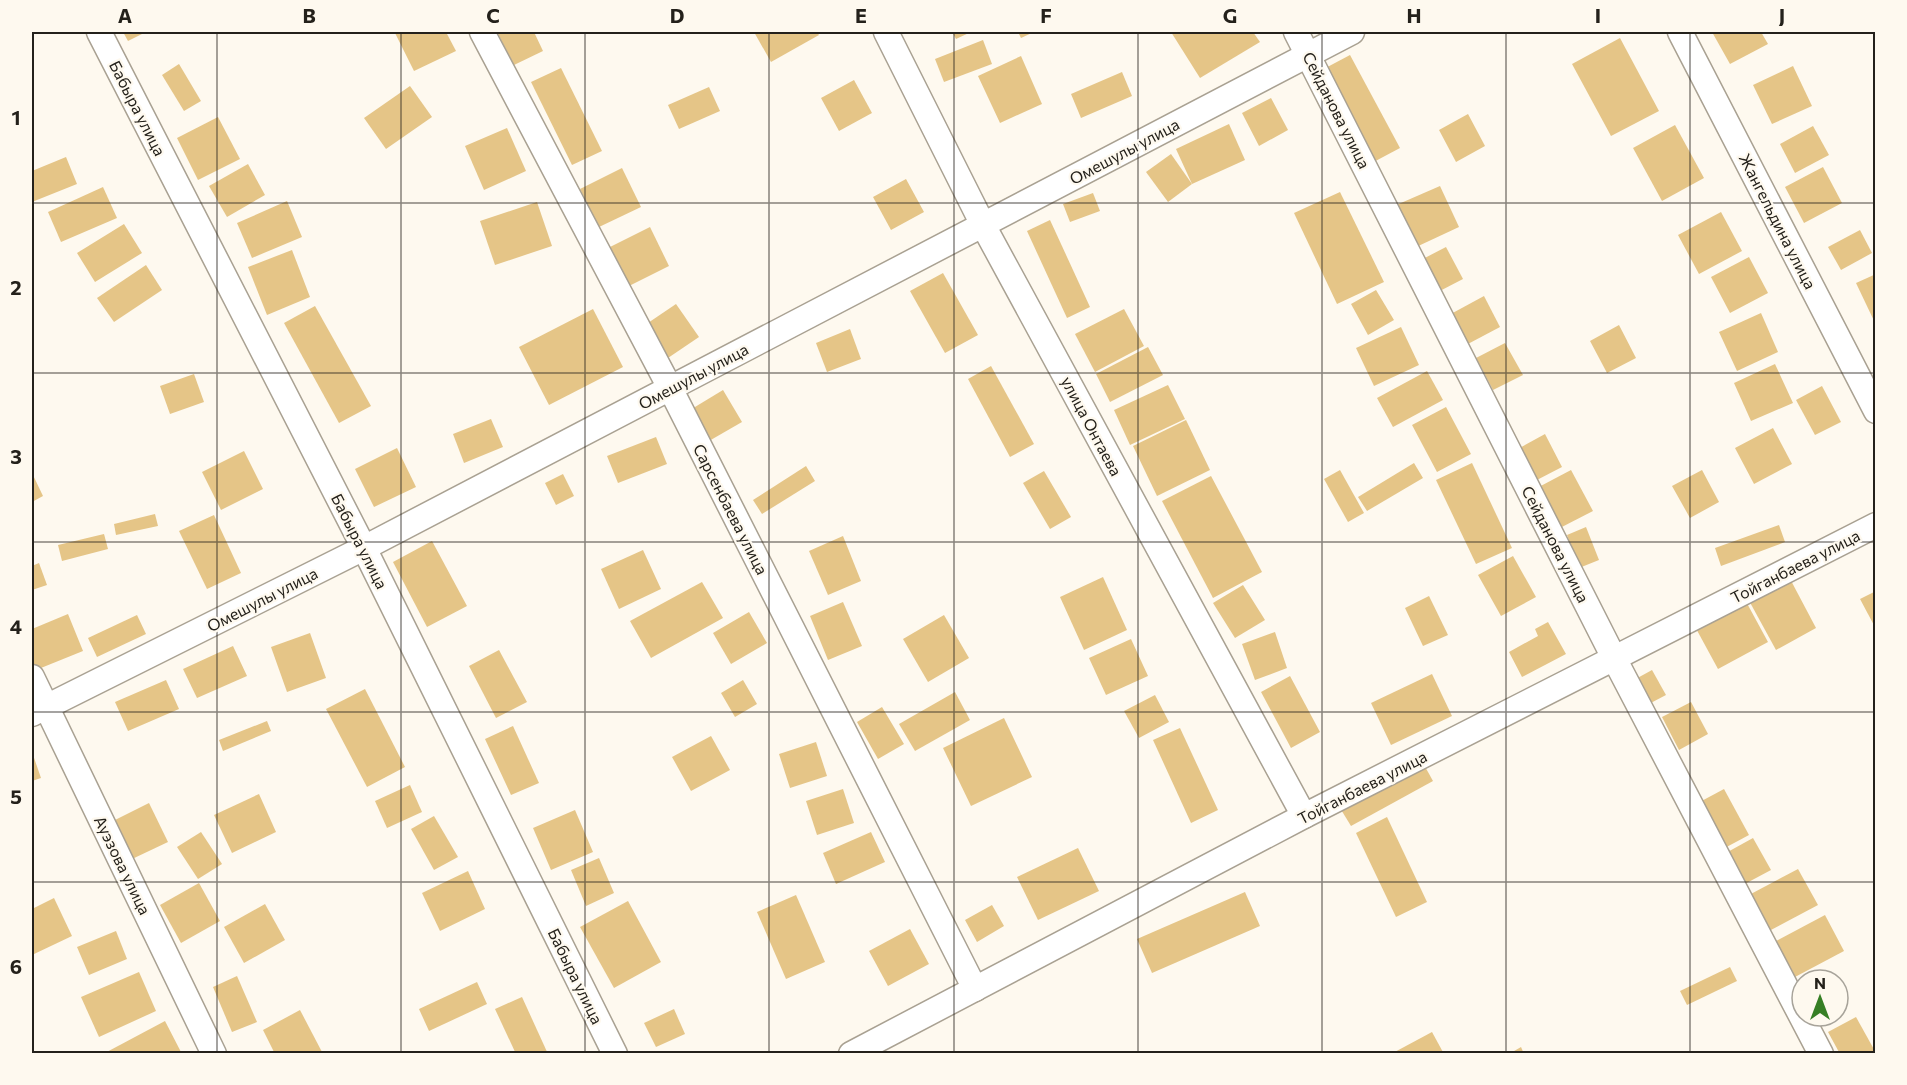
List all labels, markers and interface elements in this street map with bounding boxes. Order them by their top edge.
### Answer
text: A [118,3,132,27]
text: B [302,3,316,27]
text: C [486,3,500,27]
text: D [670,3,684,27]
text: E [855,3,867,27]
text: F [1040,3,1052,27]
text: G [1223,3,1237,27]
text: H [1407,3,1422,27]
text: I [1595,3,1601,27]
text: J [1779,3,1785,27]
street label: Сейданова улица [1299,48,1375,172]
street label: Бабыра улица [106,57,170,159]
text: 1 [11,105,21,129]
street label: Омешулы улица [1066,114,1182,188]
street label: Жангельдина улица [1736,150,1820,292]
text: 2 [10,275,22,299]
street label: Омешулы улица [635,339,751,413]
street label: улица Онтаева [1058,373,1126,479]
street label: Сарсенбаева улица [690,440,772,578]
text: 3 [10,444,22,468]
street label: Сейданова улица [1518,482,1594,606]
street label: Бабыра улица [328,490,392,592]
street label: Тойганбаева улица [1727,525,1863,607]
street label: Омешулы улица [204,563,320,635]
text: 4 [10,614,22,638]
street label: Тойганбаева улица [1294,746,1430,828]
text: 5 [10,784,22,808]
street label: Ауэзова улица [91,812,155,918]
street label: Бабыра улица [545,925,607,1027]
text: 6 [10,954,22,978]
north arrow [1790,968,1850,1028]
text: N [1814,973,1826,992]

